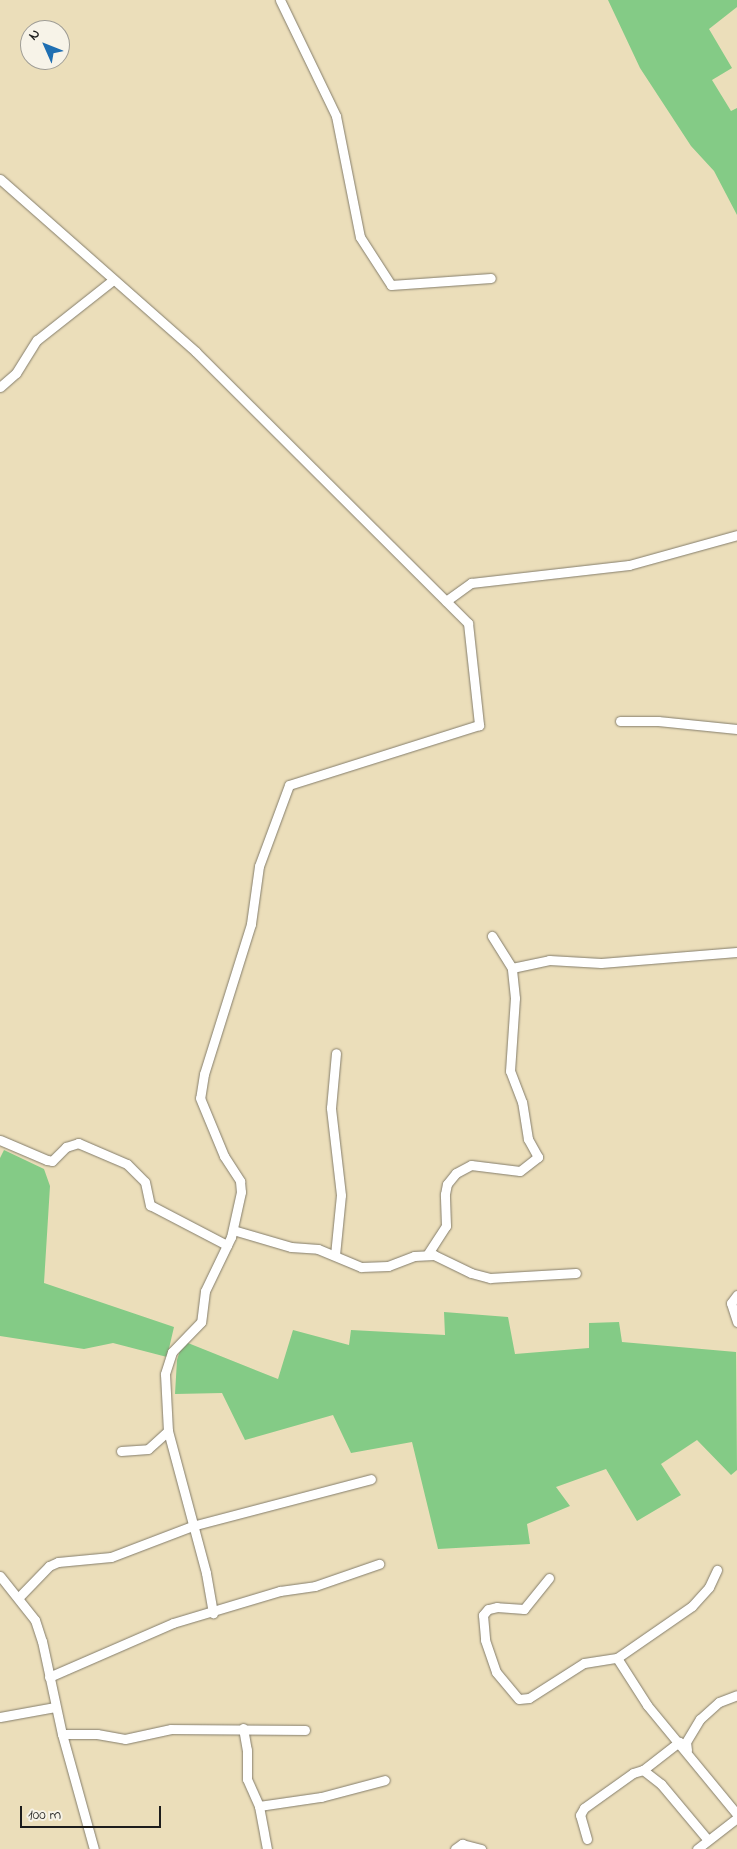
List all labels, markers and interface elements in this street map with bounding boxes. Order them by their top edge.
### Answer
north arrow [20,20,70,70]
text: N [24,24,45,46]
scale bar [22,1796,164,1828]
text: 100 m [28,1804,61,1826]

